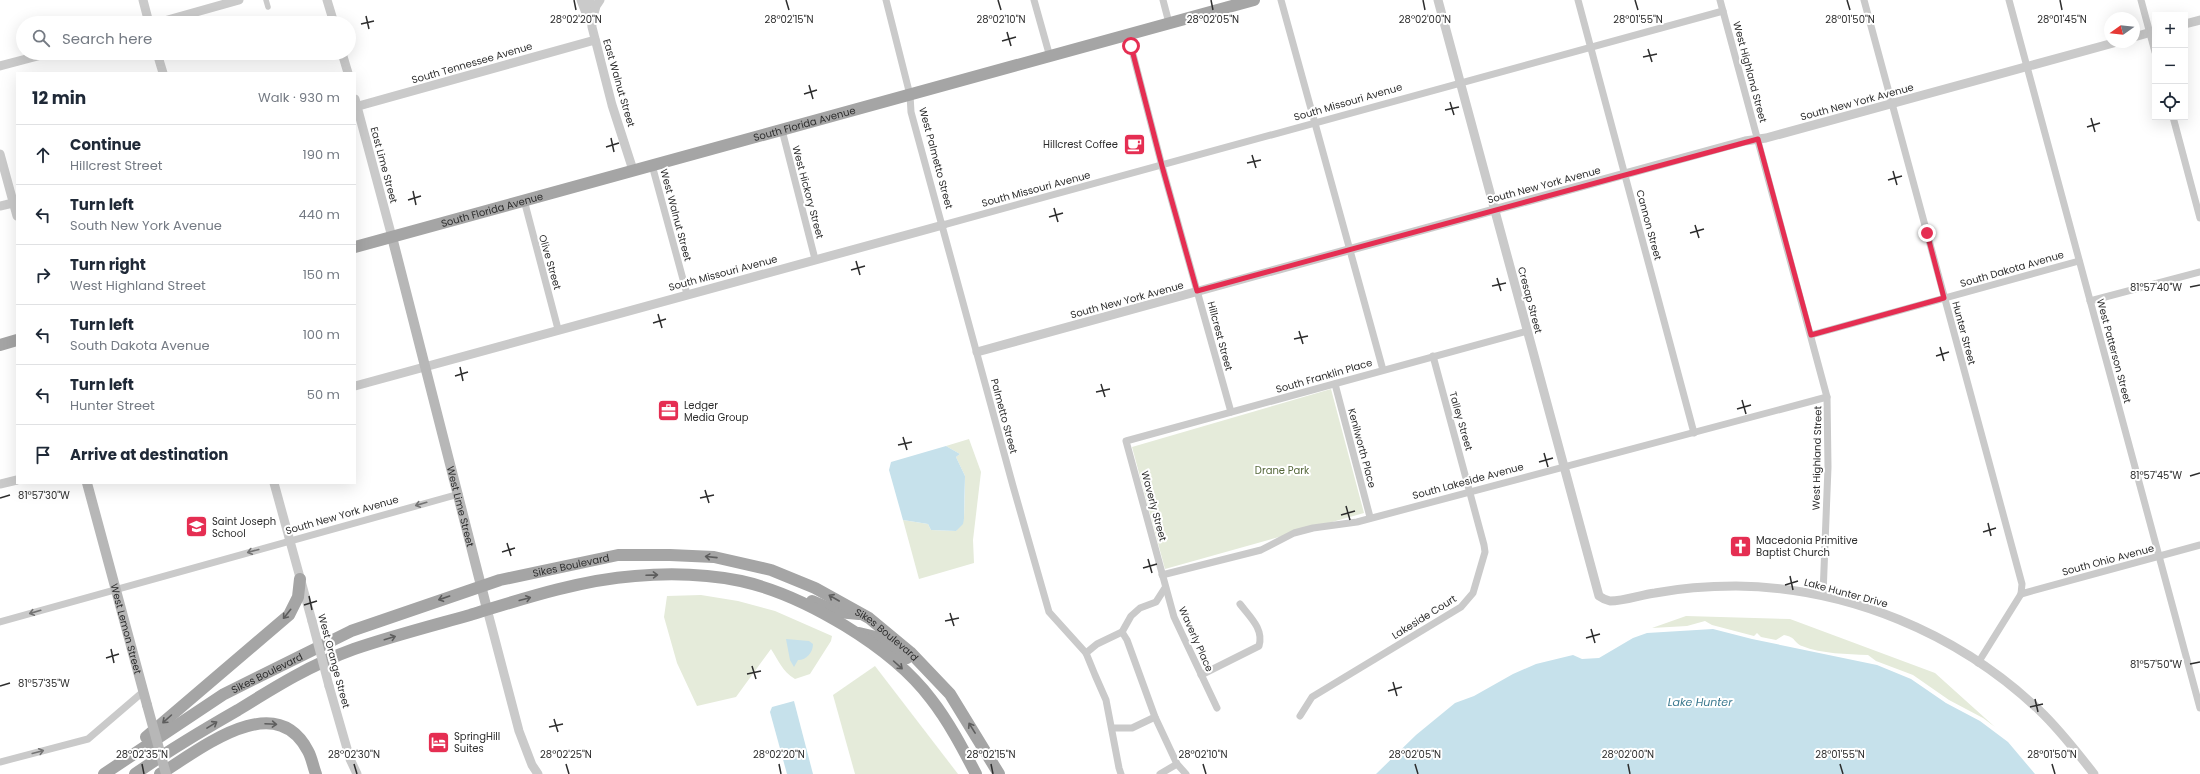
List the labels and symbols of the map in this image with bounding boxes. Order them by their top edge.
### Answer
text: 28°02'20"N [550,12,602,27]
text: 28°02'15"N [764,12,814,27]
text: 28°02'10"N [976,12,1026,27]
text: 28°02'05"N [1187,12,1239,27]
text: 28°02'00"N [1399,12,1451,27]
text: 28°01'55"N [1613,12,1663,27]
text: 28°01'50"N [1825,12,1875,27]
text: 28°01'45"N [2037,12,2087,27]
north arrow [2104,12,2140,48]
street label: West Highland Street [1729,20,1771,125]
street label: East Walnut Street [599,37,639,129]
route start [1122,37,1140,55]
street label: South Tennessee Avenue [410,39,534,87]
street label: South Missouri Avenue [1292,79,1404,125]
street label: South New York Avenue [1799,80,1915,124]
street label: South Florida Avenue [752,102,857,145]
street label: West Palmetto Street [915,106,957,211]
street label: East Lime Street [367,125,402,205]
cafe icon: Hillcrest Coffee [1121,131,1147,157]
place label: Hillcrest Coffee [1043,137,1118,152]
street label: West Hickory Street [788,144,828,241]
street label: South New York Avenue [1486,163,1602,207]
street label: West Walnut Street [656,167,696,263]
street label: South Missouri Avenue [980,167,1092,211]
street label: South Florida Avenue [439,188,545,231]
street label: Cannon Street [1632,188,1666,262]
route end [1918,224,1936,242]
street label: Olive Street [535,233,565,292]
street label: South Dakota Avenue [1958,247,2066,291]
street label: South Missouri Avenue [667,251,779,295]
street label: Cresap Street [1514,265,1546,335]
street label: South New York Avenue [1069,278,1185,322]
text: 81°57'40"W [2130,280,2182,295]
street label: West Patterson Street [2093,297,2135,405]
street label: Hillcrest Street [1204,300,1237,373]
street label: Hunter Street [1948,300,1980,367]
street label: South Franklin Place [1274,355,1374,397]
street label: Palmetto Street [987,377,1021,456]
street label: Talley Street [1445,390,1477,453]
office icon: Ledger Media Group [655,398,681,424]
place label: Ledger Media Group [684,398,749,425]
street label: West Highland Street [1809,405,1825,510]
street label: Kenilworth Place [1344,407,1380,489]
street label: South Lakeside Avenue [1411,459,1525,503]
park label: Drane Park [1255,463,1310,478]
street label: West Lime Street [443,464,478,549]
text: 81°57'45"W [2130,468,2182,483]
street label: Waverly Street [1137,469,1171,543]
text: 81°57'30"W [18,488,70,503]
street label: South New York Avenue [284,492,400,538]
one-way arrow [415,501,428,508]
school or university icon: Saint Joseph School [183,514,209,540]
place label: Saint Joseph School [212,514,276,541]
church icon: Macedonia Primitive Baptist Church [1728,533,1754,559]
place label: Macedonia Primitive Baptist Church [1756,533,1858,560]
street label: South Ohio Avenue [2060,540,2156,580]
one-way arrow [246,548,259,555]
street label: Sikes Boulevard [531,550,611,580]
one-way arrow [705,554,718,561]
one-way arrow [645,572,658,579]
street label: Lake Hunter Drive [1802,575,1890,611]
street label: West Lemon Street [107,582,146,676]
street label: Lakeside Court [1389,591,1459,643]
one-way arrow [828,594,840,601]
one-way arrow [438,595,451,602]
one-way arrow [518,595,531,603]
street label: Sikes Boulevard [852,604,922,664]
street label: Waverly Place [1175,604,1217,674]
one-way arrow [28,609,41,616]
one-way arrow [283,609,292,620]
street label: West Orange Street [314,612,354,710]
one-way arrow [383,634,396,641]
street label: Sikes Boulevard [228,649,305,697]
text: 81°57'50"W [2130,657,2182,672]
one-way arrow [893,661,903,670]
text: 81°57'35"W [18,676,70,691]
water label: Lake Hunter [1668,694,1733,710]
one-way arrow [161,714,172,723]
one-way arrow [264,720,277,727]
one-way arrow [206,721,218,729]
one-way arrow [968,723,976,734]
hotel icon: SpringHill Suites [426,729,452,755]
place label: SpringHill Suites [454,729,500,756]
text: 28°02'35"N [116,747,168,762]
text: 28°02'30"N [328,747,380,762]
text: 28°02'25"N [540,747,592,762]
text: 28°02'20"N [753,747,805,762]
text: 28°02'15"N [966,747,1016,762]
text: 28°02'10"N [1178,747,1228,762]
text: 28°02'05"N [1389,747,1441,762]
text: 28°02'00"N [1602,747,1654,762]
text: 28°01'55"N [1815,747,1865,762]
text: 28°01'50"N [2027,747,2077,762]
one-way arrow [31,748,44,756]

